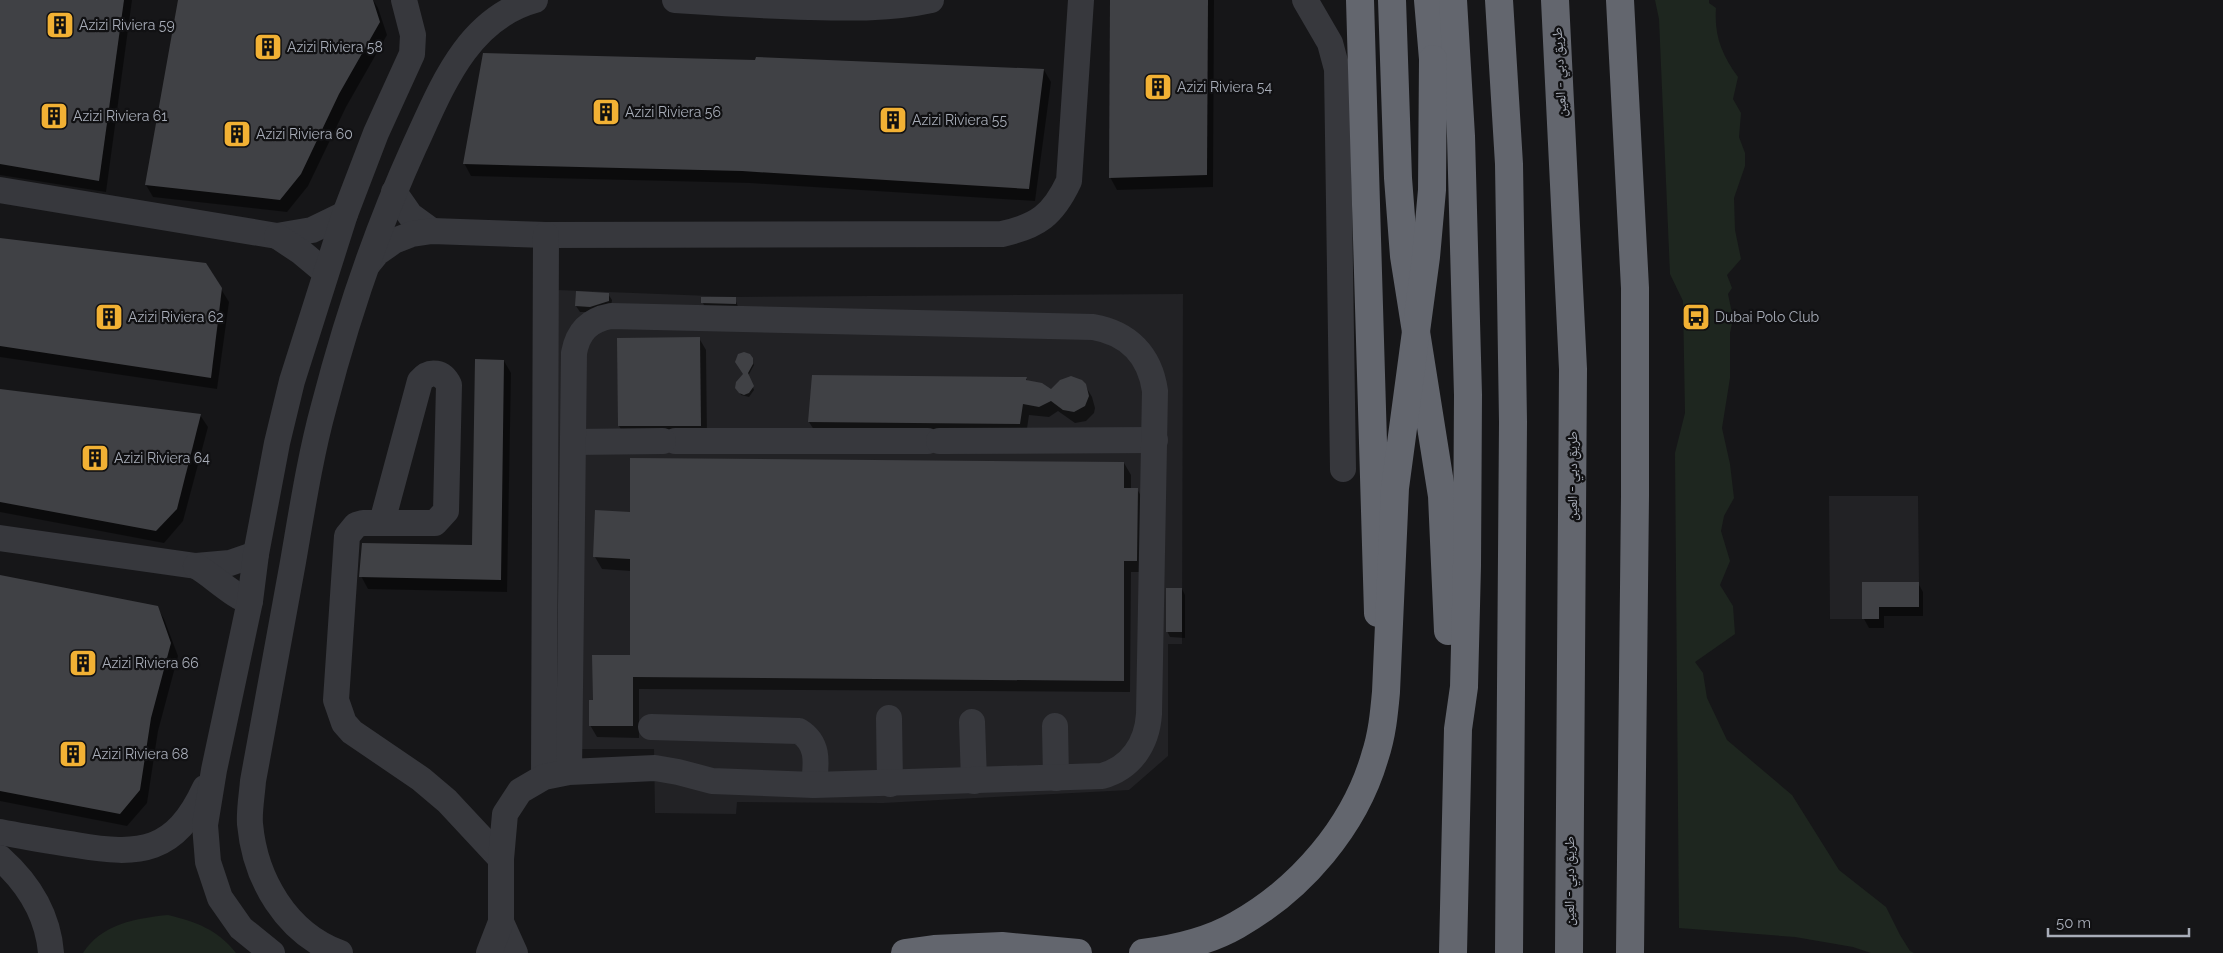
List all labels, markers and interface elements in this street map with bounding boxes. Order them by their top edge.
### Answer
building icon: Azizi Riviera 59 [45,10,75,40]
place label: Azizi Riviera 59 [79,17,175,33]
street label: طريق دبي - العين [1549,27,1573,117]
building icon: Azizi Riviera 58 [253,32,283,62]
place label: Azizi Riviera 58 [287,39,383,55]
building icon: Azizi Riviera 54 [1143,72,1173,102]
place label: Azizi Riviera 54 [1177,79,1272,95]
building icon: Azizi Riviera 56 [591,97,621,127]
building icon: Azizi Riviera 61 [39,101,69,131]
place label: Azizi Riviera 56 [625,104,721,120]
building icon: Azizi Riviera 55 [878,105,908,135]
place label: Azizi Riviera 61 [73,108,167,124]
place label: Azizi Riviera 55 [912,112,1007,128]
building icon: Azizi Riviera 60 [222,119,252,149]
place label: Azizi Riviera 60 [256,126,353,142]
building icon: Azizi Riviera 62 [94,302,124,332]
bus stop icon: Dubai Polo Club [1681,302,1711,332]
place label: Azizi Riviera 62 [128,309,224,325]
place label: Dubai Polo Club [1715,309,1820,325]
street label: طريق دبي - العين [1564,431,1584,521]
building icon: Azizi Riviera 64 [80,443,110,473]
place label: Azizi Riviera 64 [114,450,210,466]
building icon: Azizi Riviera 66 [68,648,98,678]
place label: Azizi Riviera 66 [102,655,199,671]
building icon: Azizi Riviera 68 [58,739,88,769]
place label: Azizi Riviera 68 [92,746,189,762]
street label: طريق دبي - العين [1561,836,1581,926]
scale bar [2048,906,2189,938]
text: 50 m [2056,914,2091,932]

